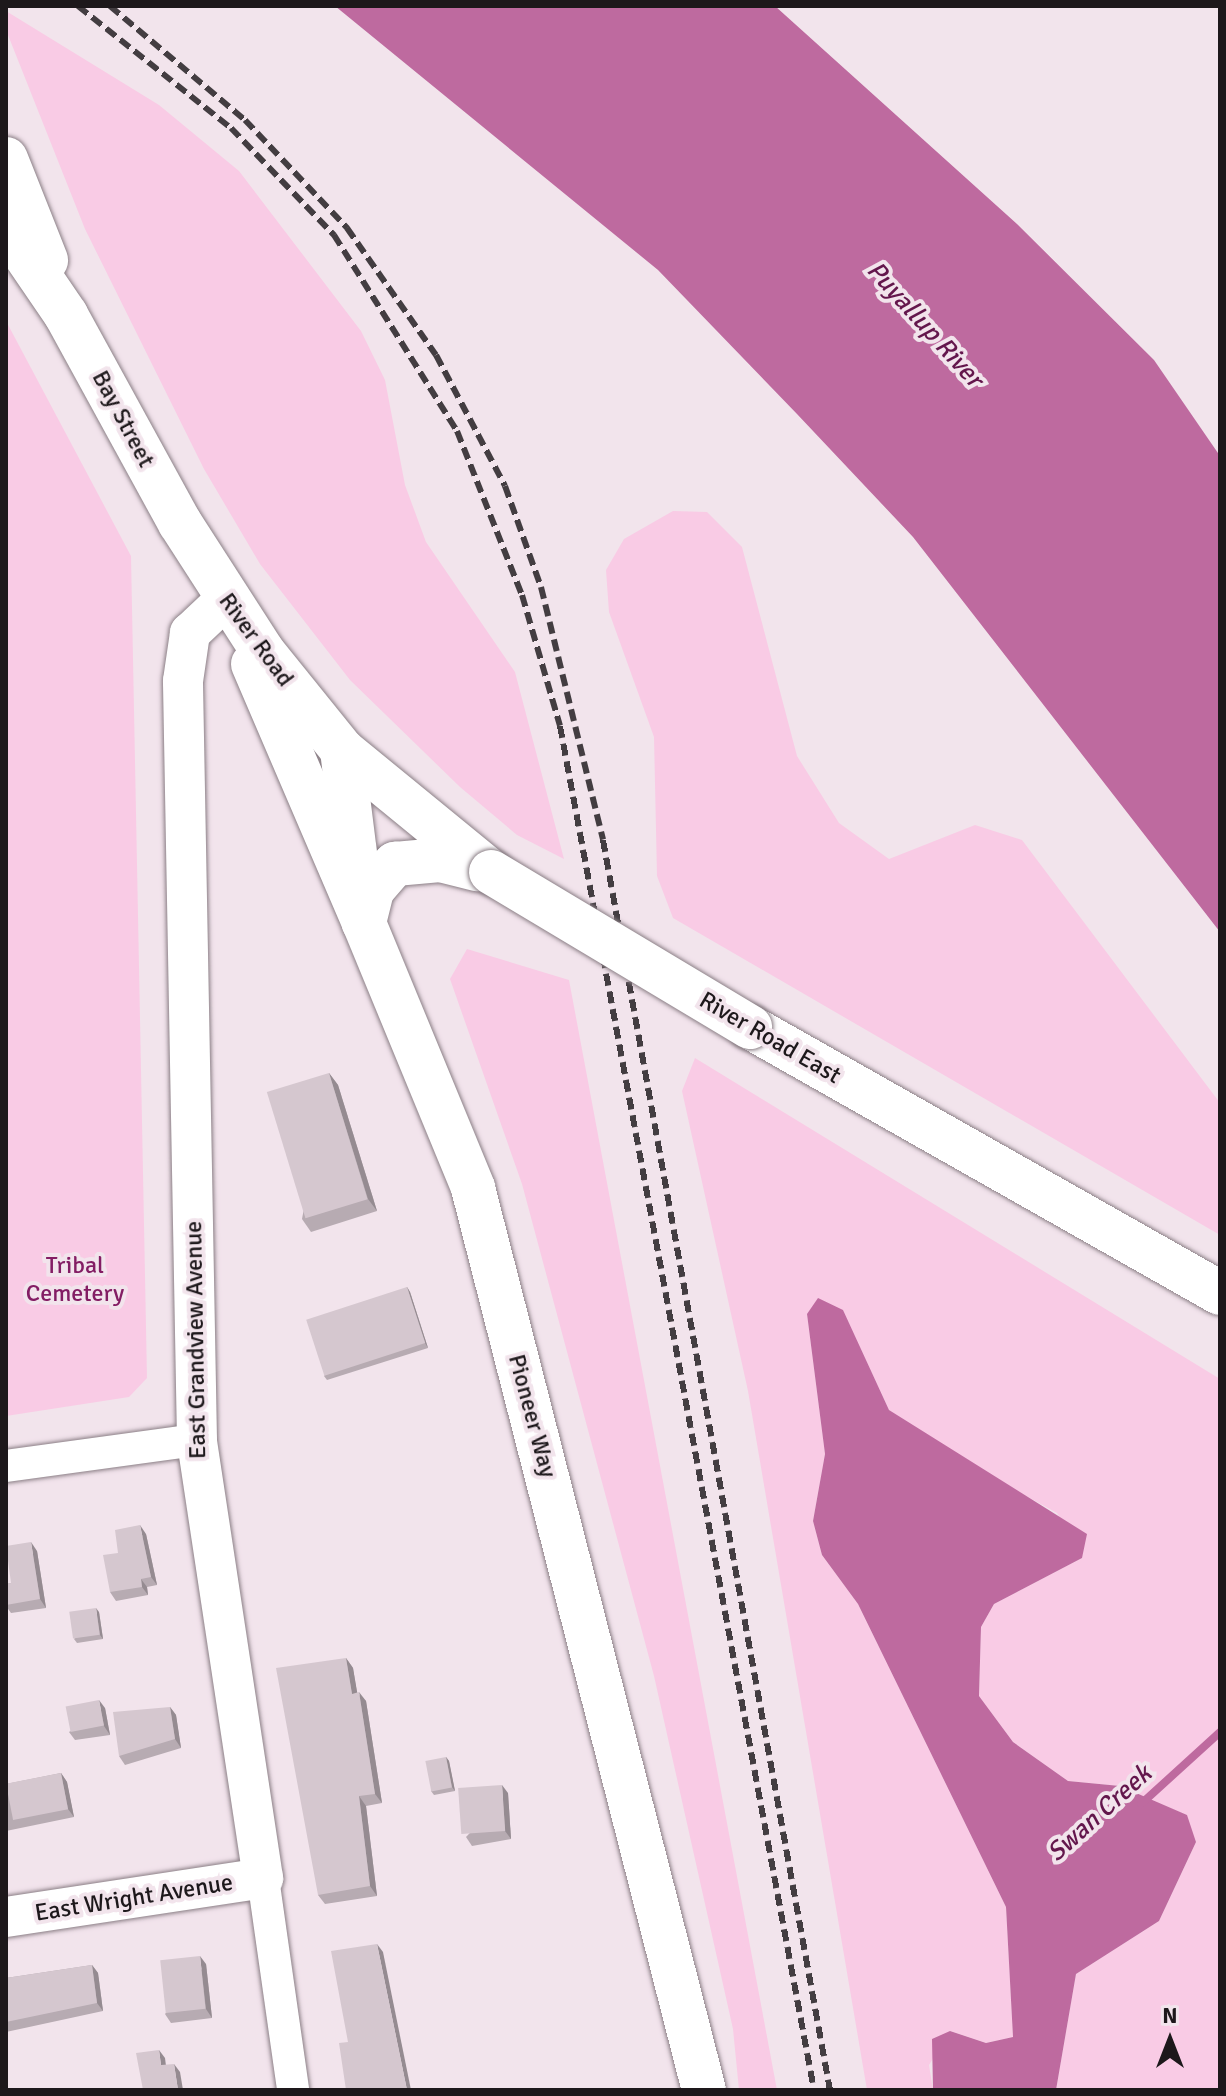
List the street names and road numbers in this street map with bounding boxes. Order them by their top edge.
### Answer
street label: Bay Street [86,366,160,472]
street label: River Road [212,588,300,692]
street label: River Road East [694,986,846,1090]
street label: East Grandview Avenue [180,1221,212,1459]
street label: Pioneer Way [502,1351,562,1481]
street label: East Wright Avenue [33,1868,235,1928]

